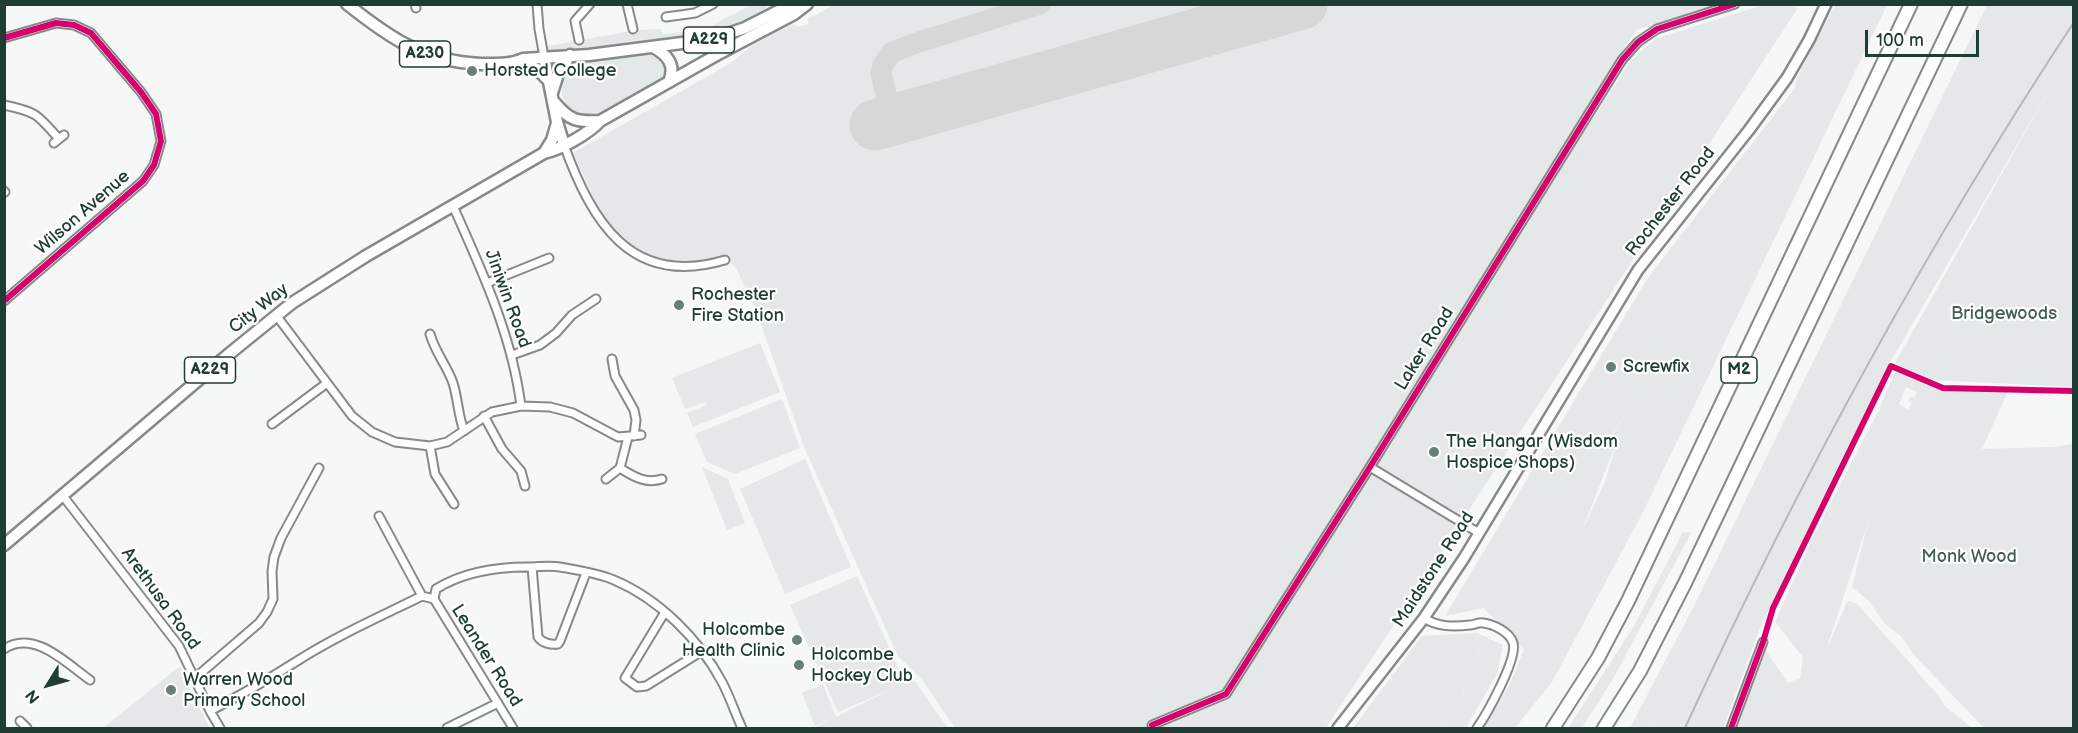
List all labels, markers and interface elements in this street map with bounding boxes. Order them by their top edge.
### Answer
scale bar [1868,18,1982,56]
road number: A229 [684,27,734,53]
text: 100 m [1876,30,1924,51]
road number: A230 [400,41,450,67]
place label: Horsted College [484,60,616,82]
marker: Horsted College [465,64,479,78]
street label: Rochester Road [1622,143,1720,261]
street label: Wilson Avenue [31,166,135,260]
street label: Jiniwin Road [479,247,535,351]
street label: City Way [225,279,293,339]
place label: Rochester Fire Station [691,284,784,326]
marker: Rochester Fire Station [672,298,686,312]
street label: Laker Road [1391,303,1459,395]
park label: Bridgewoods [1951,303,2057,325]
place label: Screwfix [1623,356,1690,378]
road number: A229 [184,357,236,383]
road number: M2 [1721,357,1757,383]
marker: Screwfix [1604,360,1618,374]
place label: The Hangar (Wisdom Hospice Shops) [1446,431,1618,474]
marker: The Hangar (Wisdom Hospice Shops) [1427,445,1441,459]
street label: Maidstone Road [1389,508,1479,632]
street label: Arethusa Road [116,544,204,654]
park label: Monk Wood [1921,546,2017,568]
street label: Leander Road [446,601,526,711]
place label: Holcombe Health Clinic [682,619,785,662]
marker: Holcombe Health Clinic [790,633,804,647]
place label: Holcombe Hockey Club [811,644,913,686]
north arrow [18,655,78,715]
marker: Holcombe Hockey Club [792,658,806,672]
place label: Warren Wood Primary School [183,669,305,712]
marker: Warren Wood Primary School [164,683,178,697]
text: N [22,686,44,707]

